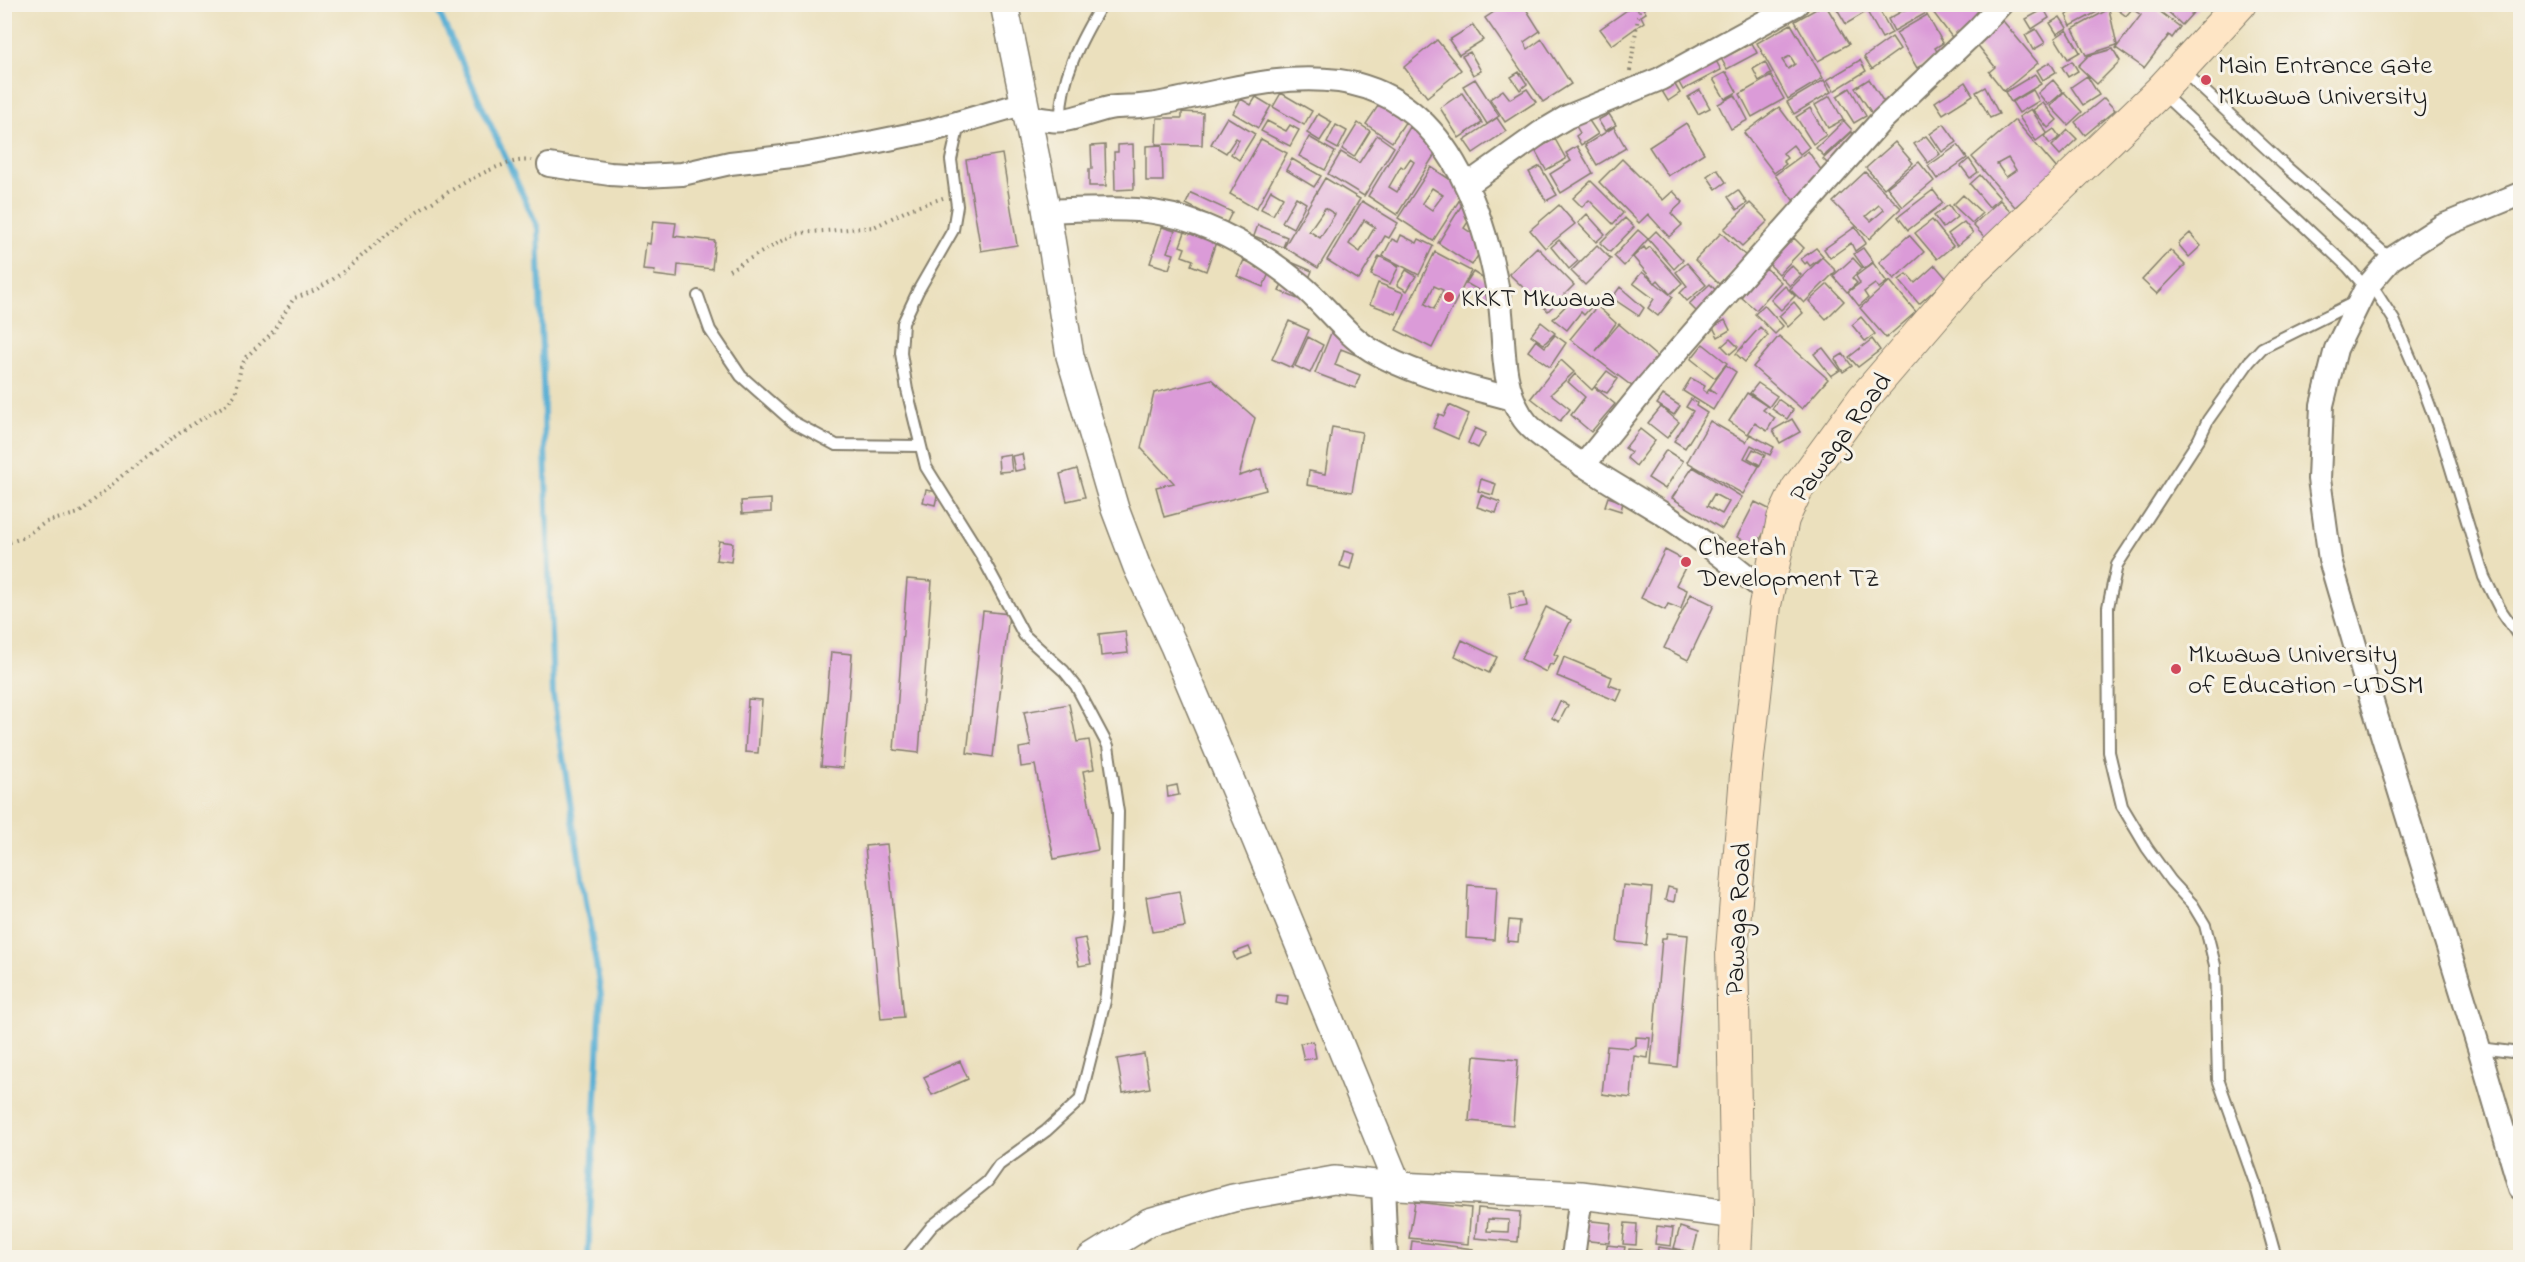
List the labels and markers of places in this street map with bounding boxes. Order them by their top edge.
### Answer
place label: Main Entrance Gate Mkwawa University [2218,47,2433,117]
marker: Main Entrance Gate Mkwawa University [2199,73,2213,87]
place label: KKKT Mkwawa [1461,280,1615,319]
marker: KKKT Mkwawa [1442,290,1456,304]
place label: Cheetah Development TZ [1697,529,1880,599]
marker: Cheetah Development TZ [1679,555,1693,569]
place label: Mkwawa University of Education -UDSM [2188,636,2424,706]
marker: Mkwawa University of Education -UDSM [2169,662,2183,676]

